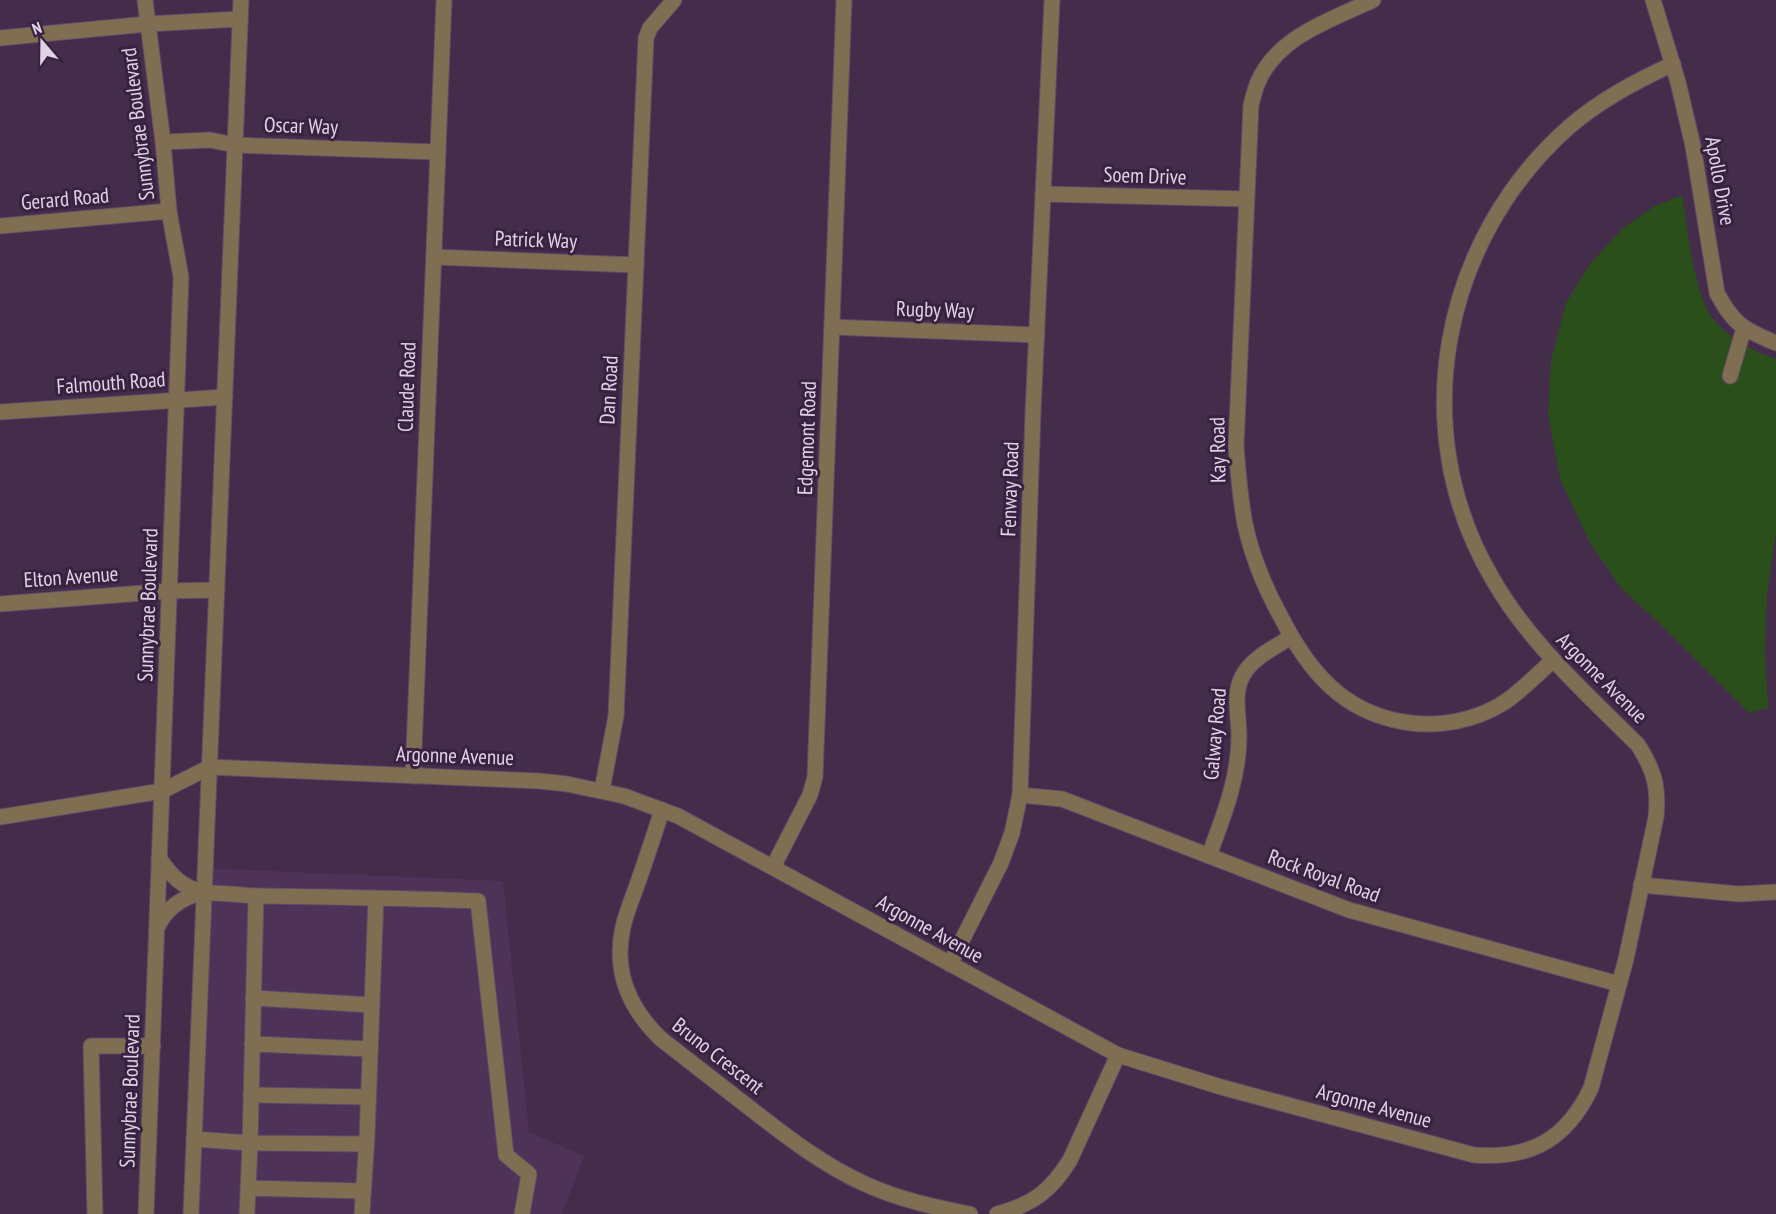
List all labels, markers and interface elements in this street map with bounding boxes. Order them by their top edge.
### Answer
north arrow [12,12,72,72]
text: N [29,17,44,39]
street label: Sunnybrae Boulevard [115,46,160,202]
street label: Oscar Way [264,111,339,140]
street label: Apollo Drive [1699,134,1742,227]
street label: Soem Drive [1103,161,1187,190]
street label: Gerard Road [20,181,110,216]
street label: Patrick Way [494,225,578,254]
street label: Rugby Way [895,295,975,324]
street label: Claude Road [391,341,422,432]
street label: Dan Road [593,355,624,425]
street label: Falmouth Road [56,365,166,400]
street label: Edgemont Road [791,381,822,495]
street label: Kay Road [1203,417,1232,483]
street label: Fenway Road [994,441,1025,537]
street label: Sunnybrae Boulevard [131,528,164,682]
street label: Elton Avenue [23,560,119,593]
street label: Argonne Avenue [1551,626,1654,729]
street label: Galway Road [1197,687,1232,781]
street label: Argonne Avenue [396,740,514,771]
street label: Rock Royal Road [1264,843,1384,908]
street label: Argonne Avenue [872,888,988,969]
street label: Bruno Crescent [667,1011,770,1100]
street label: Sunnybrae Boulevard [113,1014,146,1168]
street label: Argonne Avenue [1314,1077,1435,1134]

